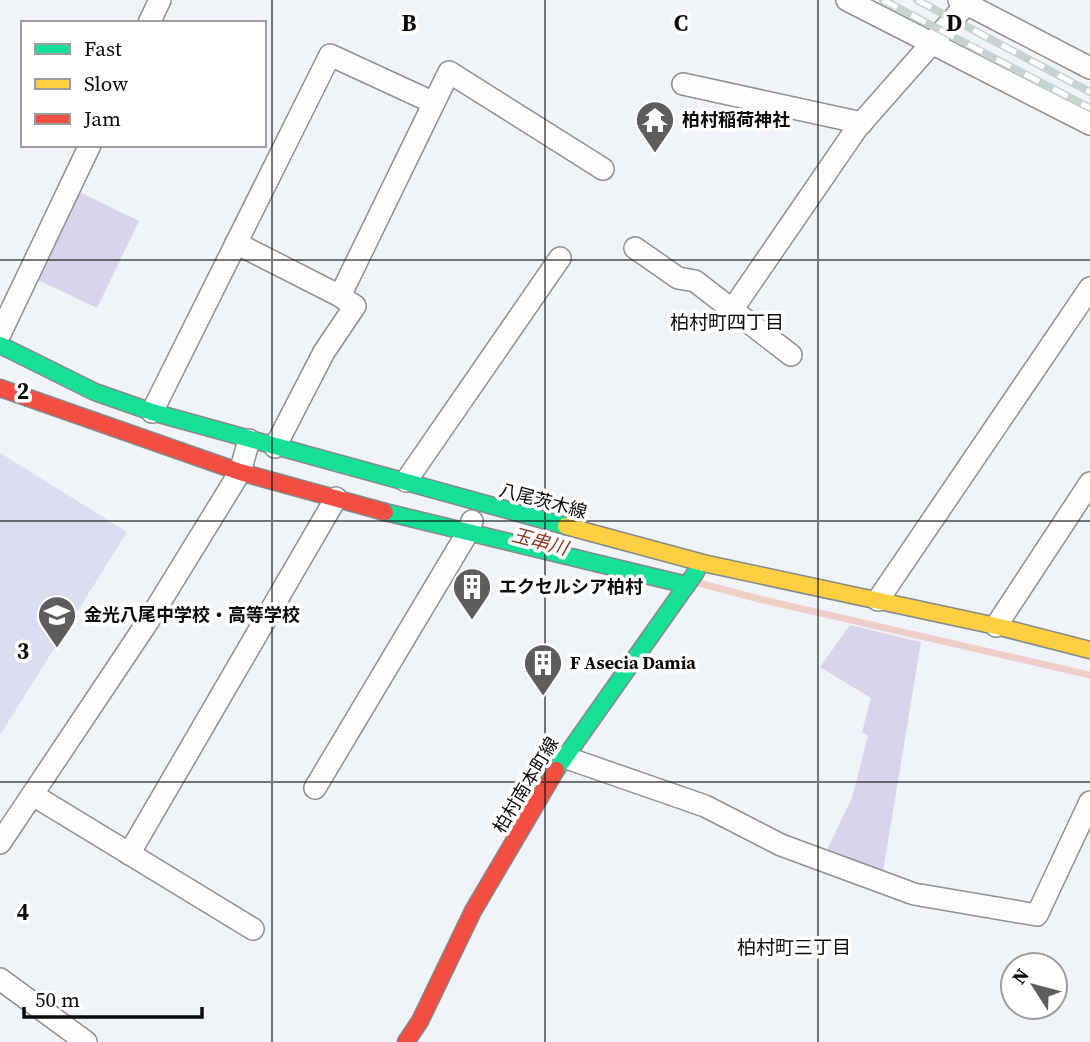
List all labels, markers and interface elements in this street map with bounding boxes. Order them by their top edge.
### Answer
text: B [402,7,417,39]
text: C [674,7,688,39]
text: D [946,7,962,39]
legend [21,21,266,147]
text: Fast [84,34,122,63]
text: Slow [84,69,128,98]
temple icon: 柏村稲荷神社 [634,99,676,154]
text: Jam [83,104,121,133]
place label: 柏村稲荷神社 [682,107,790,132]
district label: 柏村町四丁目 [670,309,784,335]
text: 2 [17,375,29,407]
street label: 八尾茨木線 [496,477,590,524]
water label: 玉串川 [509,521,573,561]
building icon: エクセルシア柏村 [451,566,493,621]
place label: エクセルシア柏村 [499,574,643,599]
school or university icon: 金光八尾中学校・高等学校 [36,594,78,649]
place label: 金光八尾中学校・高等学校 [84,602,300,627]
text: 3 [17,635,29,667]
building icon: F Asecia Damia [522,642,564,697]
place label: F Asecia Damia [570,650,696,675]
street label: 柏村南本町線 [487,732,564,837]
text: 4 [17,896,29,928]
district label: 柏村町三丁目 [737,934,851,960]
north arrow [999,951,1069,1021]
text: N [1006,963,1035,989]
scale bar [24,976,203,1020]
text: 50 m [35,985,80,1014]

